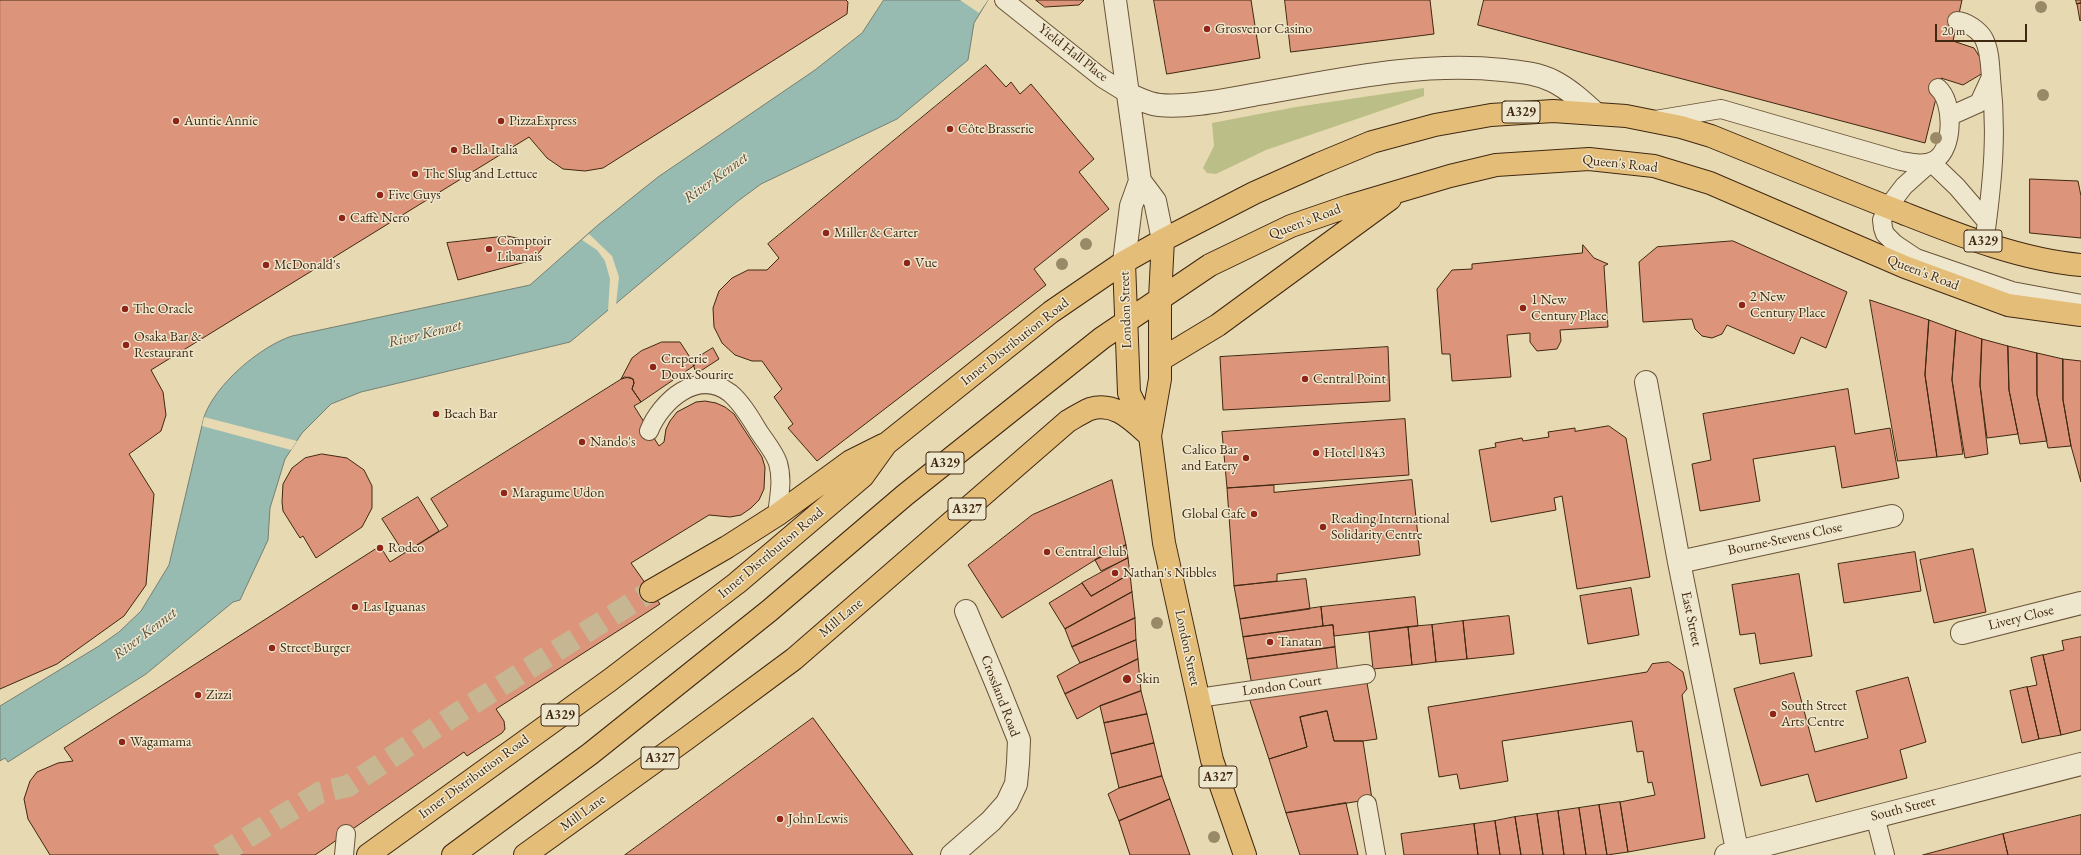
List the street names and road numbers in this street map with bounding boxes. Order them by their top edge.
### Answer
street label: Yield Hall Place [1035,20,1111,86]
road number: A329 [1502,101,1540,123]
street label: Queen's Road [1582,152,1658,176]
street label: Queen's Road [1267,201,1343,243]
road number: A329 [1964,230,2002,252]
street label: Queen's Road [1885,252,1961,294]
street label: London Street [1116,271,1136,349]
street label: Inner Distribution Road [958,295,1072,389]
road number: A329 [926,452,964,474]
road number: A327 [948,498,986,520]
street label: Inner Distribution Road [715,504,827,602]
street label: Bourne-Stevens Close [1726,519,1844,559]
street label: East Street [1677,590,1705,648]
street label: Mill Lane [816,595,866,641]
street label: Livery Close [1987,602,2055,634]
street label: London Street [1171,608,1203,688]
street label: Crossland Road [977,653,1023,739]
street label: London Court [1241,672,1323,700]
road number: A329 [541,704,579,726]
street label: Inner Distribution Road [416,731,532,823]
road number: A327 [641,747,679,769]
road number: A327 [1199,766,1237,788]
street label: Mill Lane [557,791,609,835]
street label: South Street [1869,793,1937,825]

